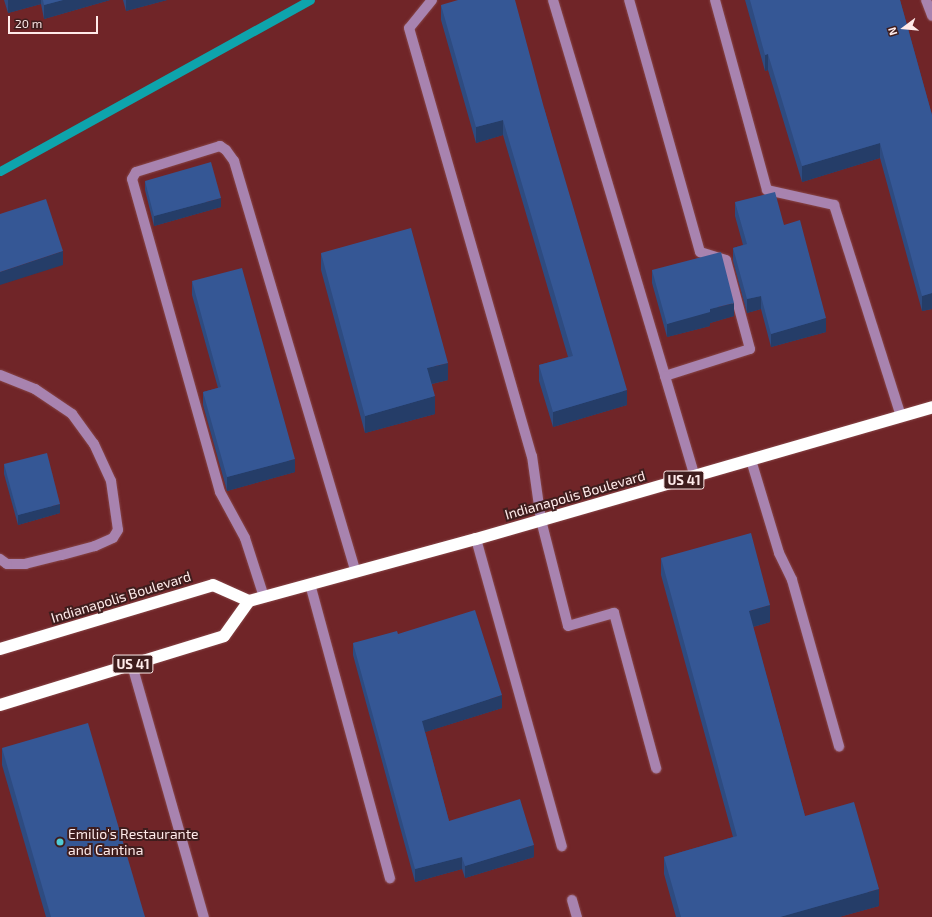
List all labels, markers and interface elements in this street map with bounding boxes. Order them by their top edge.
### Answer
scale bar [10,8,100,34]
north arrow [884,8,924,48]
text: 20 m [15,16,42,30]
text: N [885,26,899,37]
street label: Indianapolis Boulevard [503,467,647,523]
road number: US 41 [663,469,705,491]
street label: Indianapolis Boulevard [49,568,193,626]
road number: US 41 [112,653,154,675]
place label: Emilio's Restaurante and Cantina [68,826,199,858]
marker: Emilio's Restaurante and Cantina [55,837,65,847]

